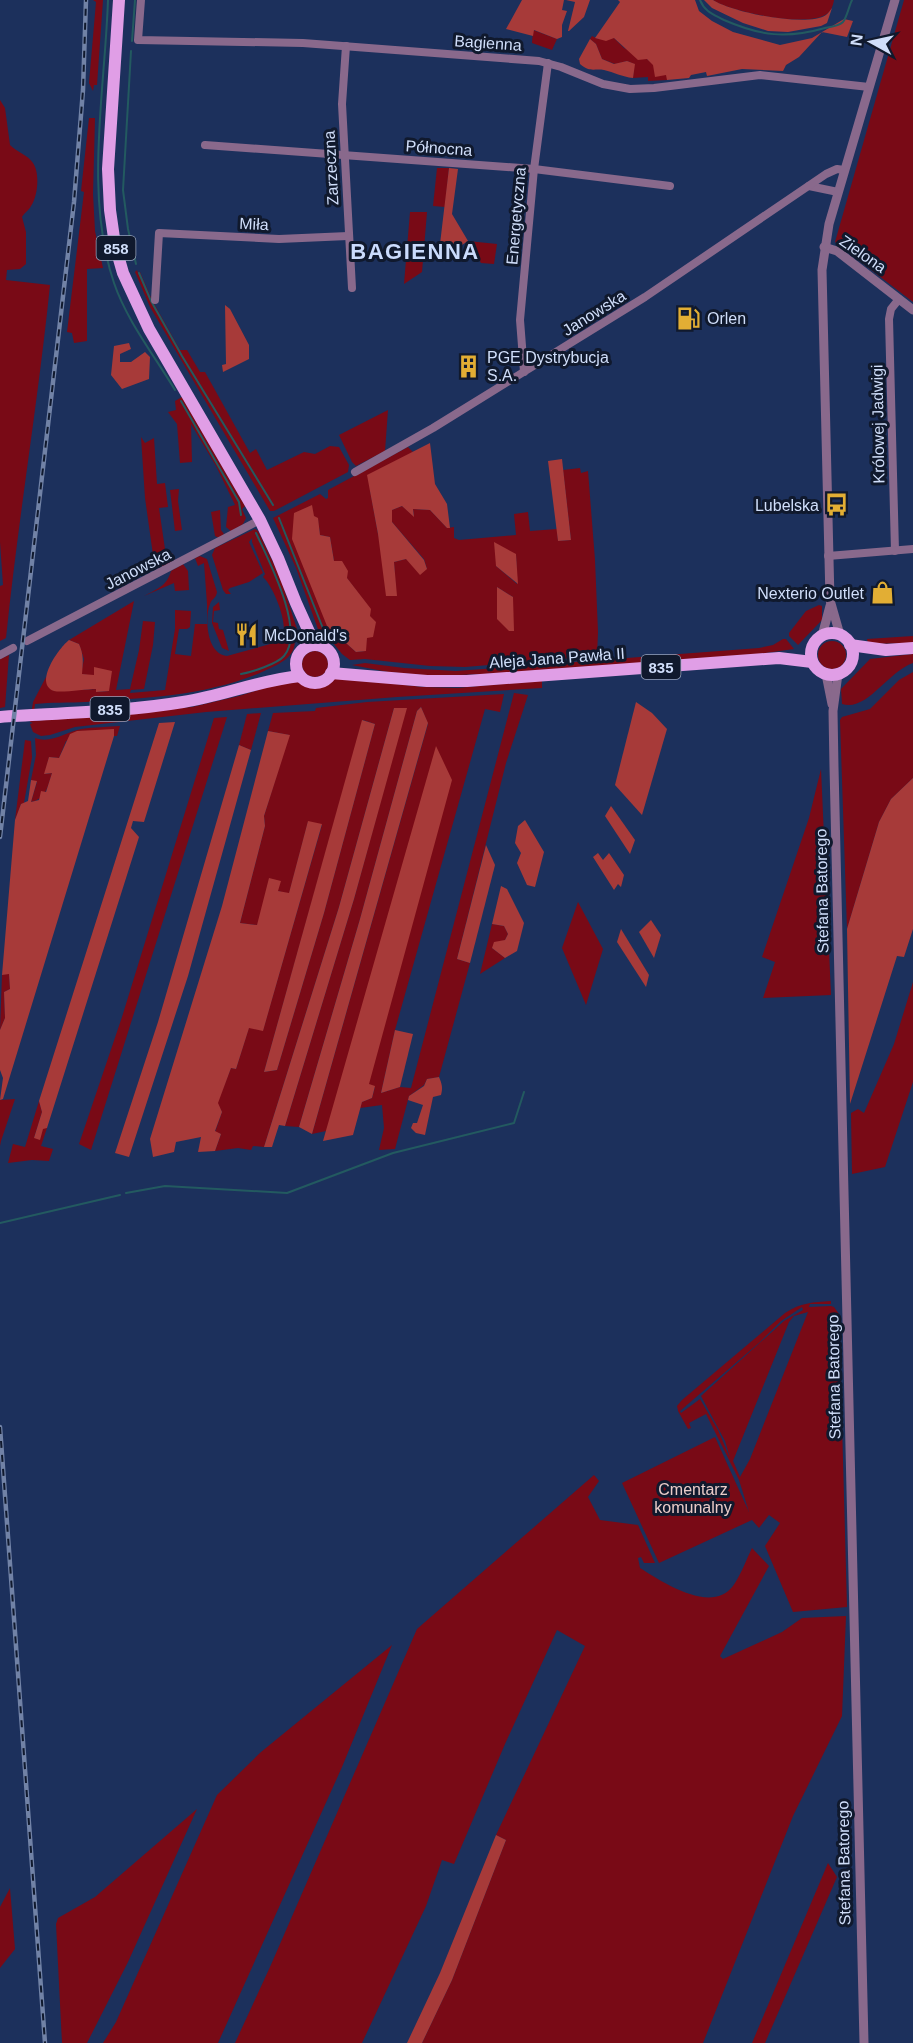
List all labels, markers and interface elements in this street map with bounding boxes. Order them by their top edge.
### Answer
north arrow [841,12,901,72]
street label: Bagienna [454,32,522,54]
text: N [847,33,866,47]
street label: Zarzeczna [321,130,341,206]
street label: Północna [405,137,473,159]
street label: Energetyczna [503,166,529,265]
street label: Miła [239,215,269,233]
street label: Zielona [837,232,889,276]
road number: 858 [96,236,136,260]
district label: BAGIENNA [350,239,480,264]
street label: Janowska [559,287,629,339]
fuel station icon: Orlen [676,305,702,331]
place label: Orlen [707,310,746,327]
place label: PGE Dystrybucja S.A. [487,349,609,384]
building icon: PGE Dystrybucja S.A. [456,353,482,379]
street label: Królowej Jadwigi [868,364,888,484]
bus stop icon: Lubelska [824,492,850,518]
place label: Lubelska [755,497,819,514]
street label: Janowska [102,545,174,593]
shop icon: Nexterio Outlet [869,580,895,606]
place label: Nexterio Outlet [757,585,865,602]
restaurant icon: McDonald's [233,622,259,648]
place label: McDonald's [264,627,347,644]
street label: Aleja Jana Pawła II [489,645,625,671]
road number: 835 [642,655,680,679]
road number: 835 [90,697,130,721]
street label: Stefana Batorego [812,828,832,953]
street label: Stefana Batorego [824,1314,844,1439]
park label: Cmentarz komunalny [654,1481,732,1516]
street label: Stefana Batorego [834,1800,854,1925]

